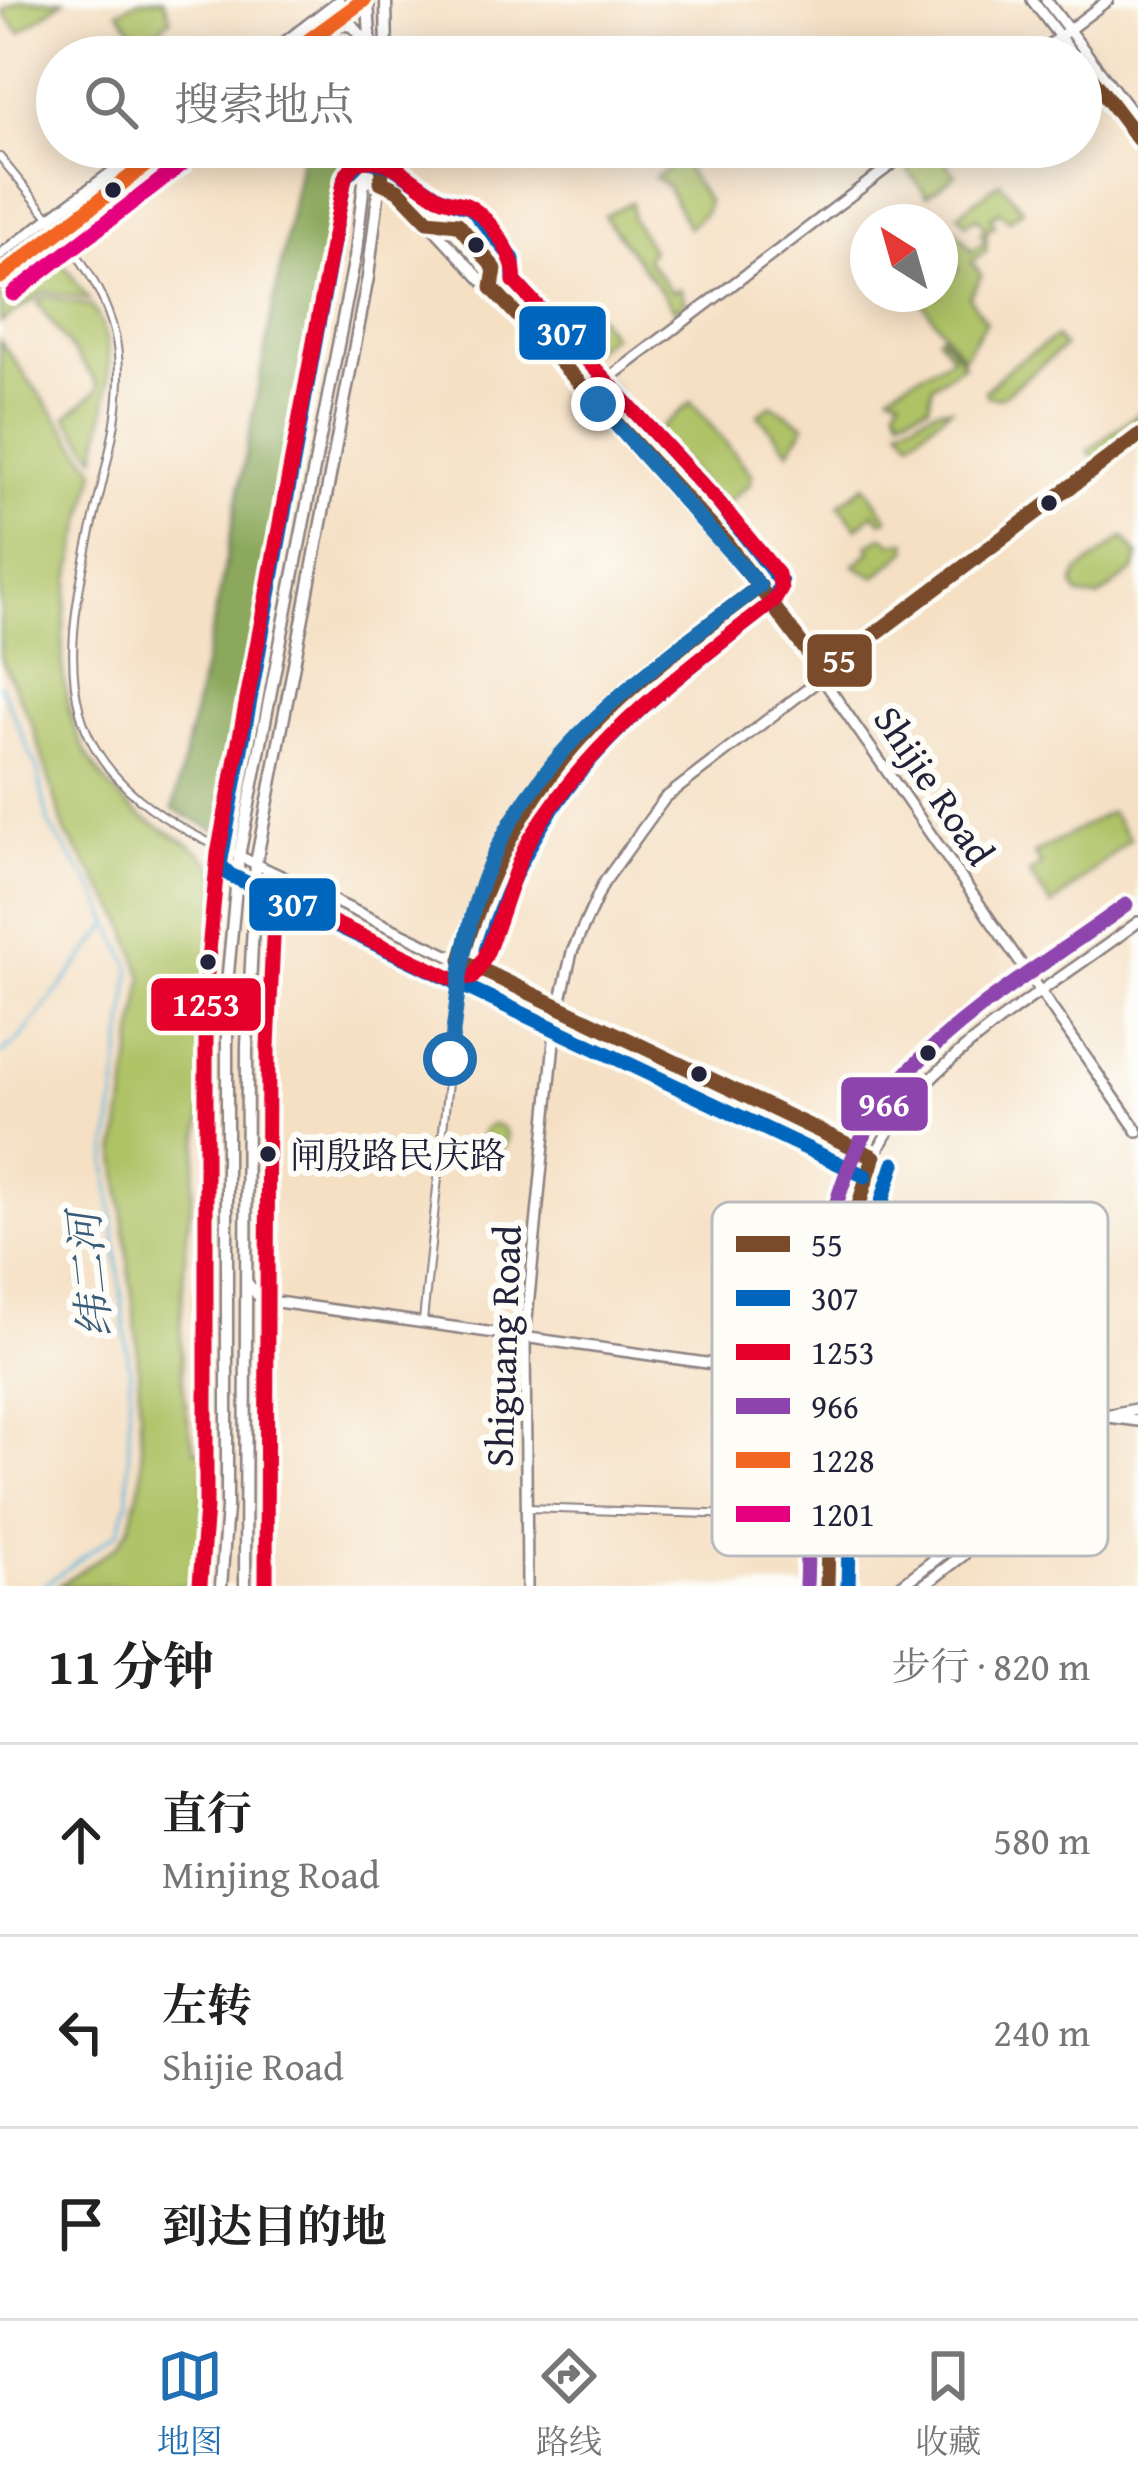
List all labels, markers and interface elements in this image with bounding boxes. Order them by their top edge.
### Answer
search box [36,36,1102,168]
icon: search [78,69,144,135]
text: 搜索地点 [174,71,354,136]
unlabelled marker [102,179,124,201]
north arrow [850,204,958,312]
unlabelled marker [465,234,487,256]
line badge: 307 [517,304,608,362]
text: 307 [536,309,588,357]
route end [571,377,625,431]
unlabelled marker [1038,492,1060,514]
line badge: 55 [805,632,874,689]
text: 55 [822,636,856,684]
street label: Shijie Road [861,694,1010,876]
line badge: 307 [247,876,338,933]
text: 307 [267,880,319,928]
unlabelled marker [197,951,219,973]
line badge: 1253 [149,976,263,1033]
text: 1253 [172,980,240,1028]
route start [423,1032,477,1086]
unlabelled marker [917,1042,939,1064]
unlabelled marker [688,1063,710,1085]
line badge: 966 [839,1075,930,1133]
text: 966 [858,1080,910,1128]
place label: 闸殷路民庆路 [290,1128,506,1181]
marker: 闸殷路民庆路 [257,1143,279,1165]
water label: 纬二河 [51,1202,126,1341]
legend [712,1202,1108,1556]
text: 55 [811,1220,843,1268]
street label: Shiguang Road [469,1224,535,1468]
text: 307 [811,1274,859,1322]
text: 1253 [811,1328,875,1376]
text: 966 [811,1382,859,1430]
text: 1228 [811,1436,875,1484]
text: 1201 [811,1490,875,1538]
text: 11 分钟 [48,1628,214,1703]
text: 步行 · 820 m [892,1637,1090,1694]
text: 直行 [162,1780,252,1845]
icon: ahead [48,1807,114,1873]
text: 580 m [993,1811,1090,1868]
text: Minjing Road [162,1845,380,1902]
text: 左转 [162,1972,252,2037]
icon: left [48,1999,114,2065]
text: 240 m [993,2003,1090,2060]
text: Shijie Road [162,2037,344,2094]
icon: arrive [48,2191,114,2257]
text: 到达目的地 [162,2193,387,2258]
tab: 地图 [157,2343,223,2465]
tab: 路线 [536,2343,602,2465]
tab: 收藏 [915,2343,981,2465]

